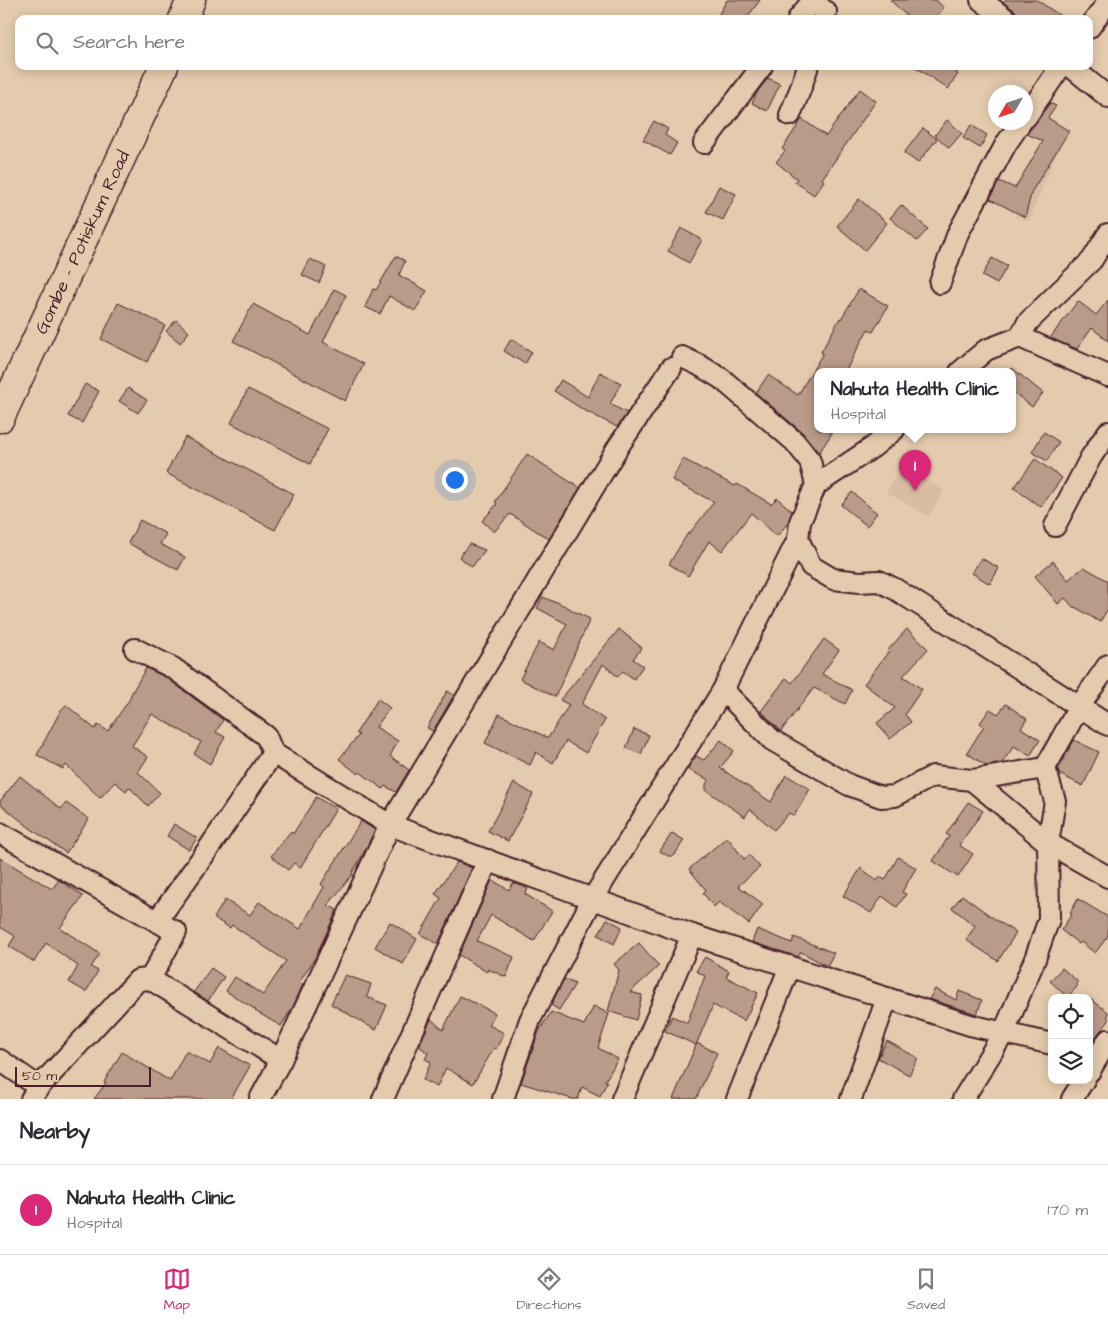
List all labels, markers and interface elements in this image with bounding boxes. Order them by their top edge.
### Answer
search box [15,15,1093,70]
icon: search [33,29,61,57]
text: Search here [73,29,185,56]
north arrow [988,85,1033,130]
street label: Gombe - Potiskum Road [28,146,135,338]
popup [814,368,1016,433]
text: Nahuta Health Clinic [831,376,999,403]
text: Hospital [831,403,886,425]
pin: 1 [899,450,931,491]
your location [442,467,468,493]
map controls [1048,994,1093,1084]
button: locate [1048,994,1093,1039]
button: layers [1048,1039,1093,1084]
scale bar [15,1064,151,1087]
text: 50 m [22,1066,57,1086]
text: Nearby [20,1117,90,1146]
text: Nahuta Health Clinic [67,1185,235,1212]
text: 1 [35,1199,37,1221]
text: 170 m [1047,1199,1088,1221]
text: Hospital [67,1212,122,1234]
tab: Map [163,1265,191,1315]
tab: Directions [516,1265,581,1315]
tab: Saved [907,1265,945,1315]

